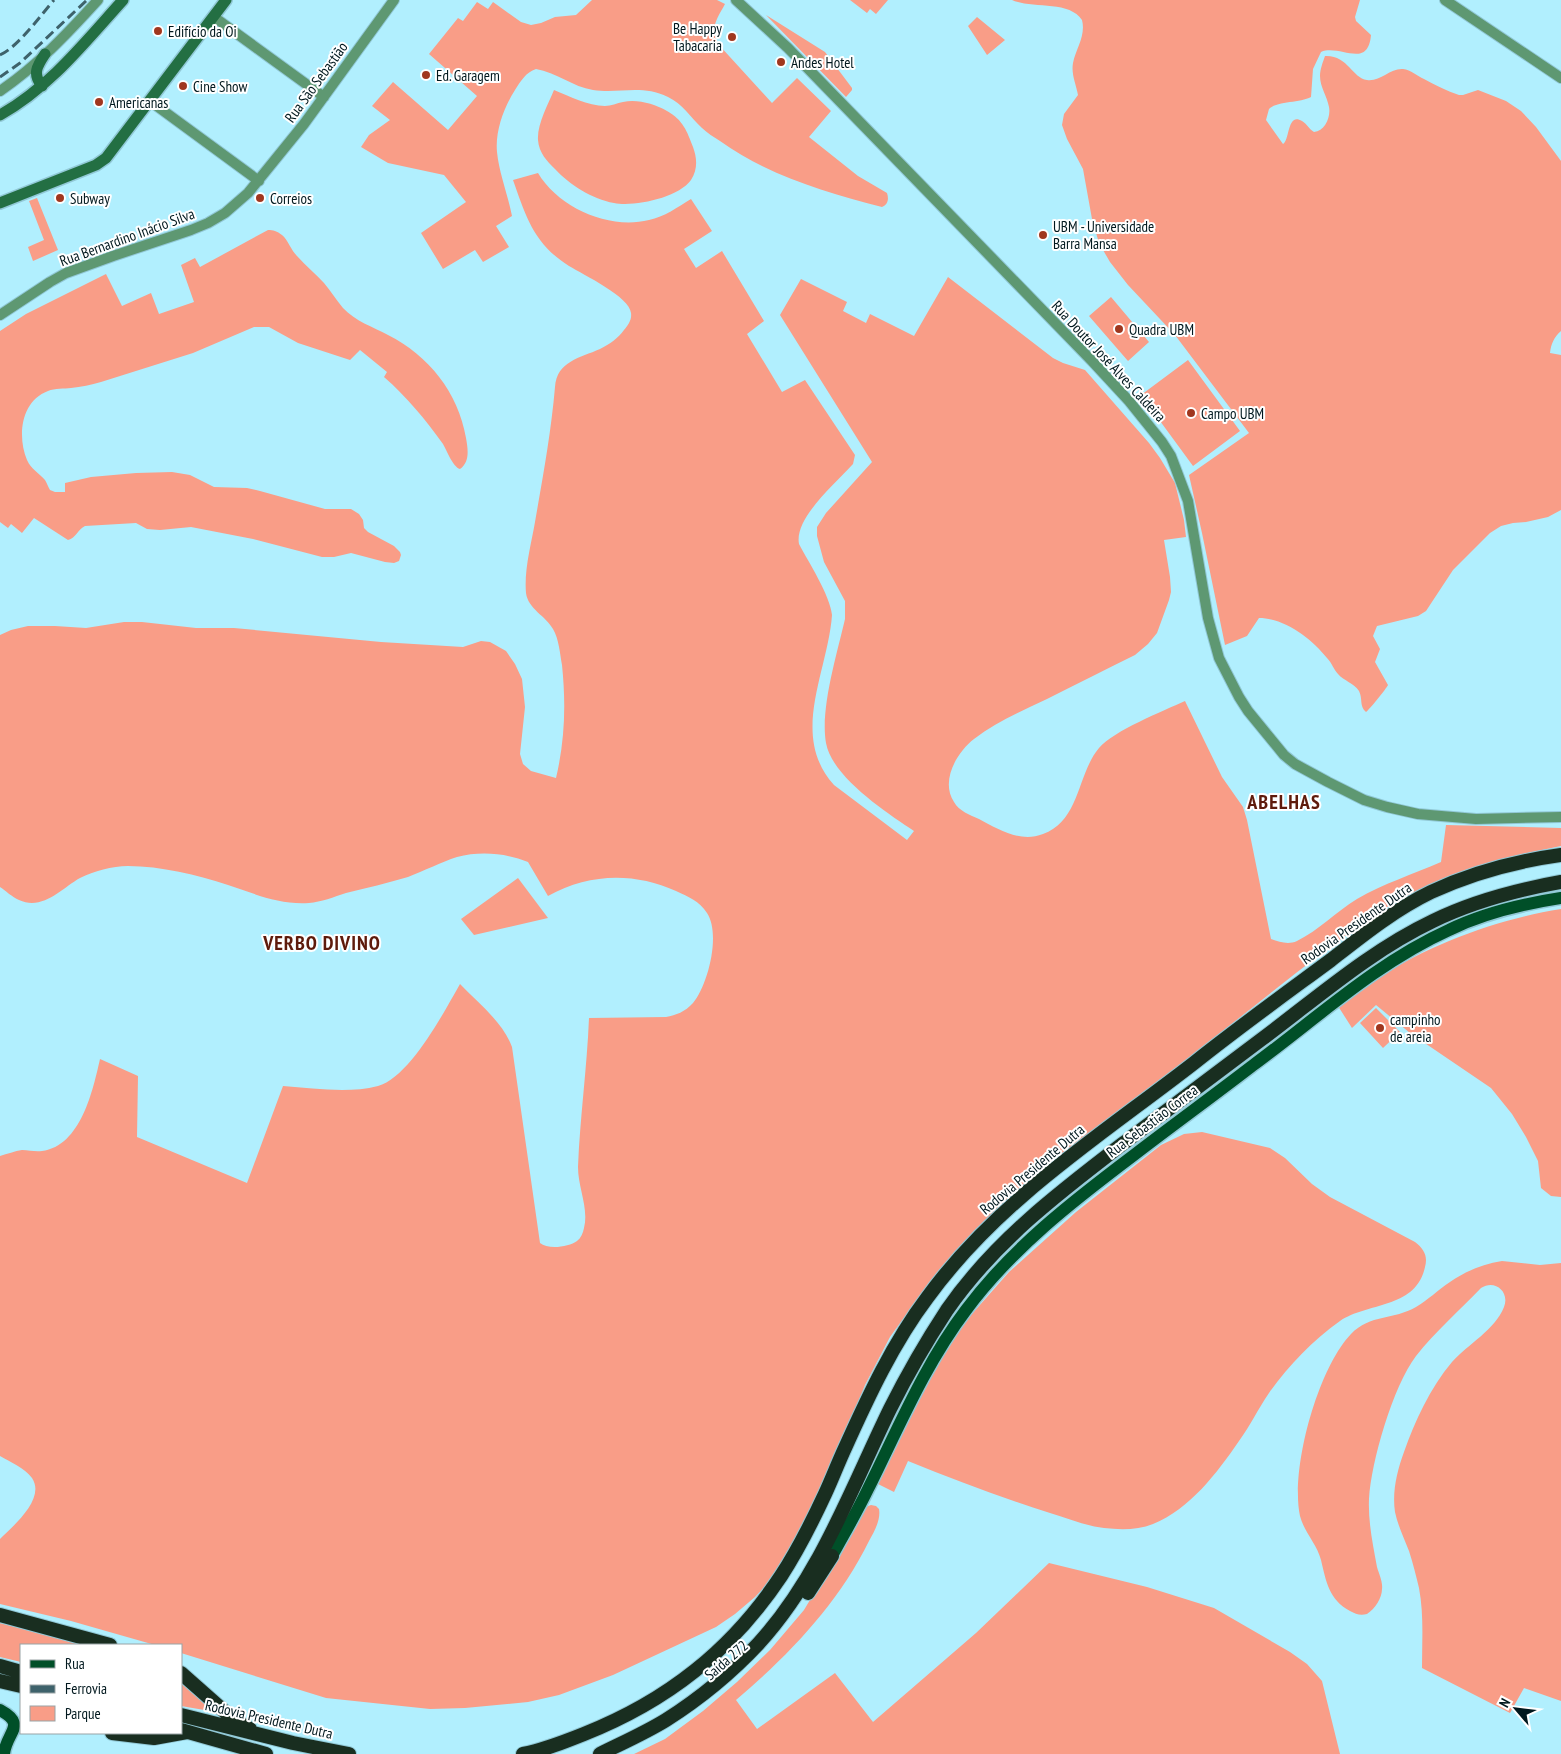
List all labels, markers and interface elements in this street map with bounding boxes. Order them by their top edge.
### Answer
place label: Be Happy Tabacaria [673,19,722,55]
place label: Edifício da Oi [168,22,237,41]
marker: Edifício da Oi [152,25,164,37]
marker: Be Happy Tabacaria [726,31,738,43]
street label: Rua São Sebastião [280,38,352,126]
place label: Andes Hotel [791,53,854,72]
marker: Andes Hotel [775,56,787,68]
place label: Ed. Garagem [436,66,500,85]
marker: Ed. Garagem [420,69,432,81]
place label: Cine Show [193,77,247,96]
marker: Cine Show [177,80,189,92]
place label: Americanas [109,93,168,112]
marker: Americanas [93,96,105,108]
place label: Subway [70,189,110,208]
place label: Correios [270,189,312,208]
marker: Subway [54,192,66,204]
marker: Correios [254,192,266,204]
street label: Rua Bernardino Inácio Silva [57,204,197,270]
place label: UBM - Universidade Barra Mansa [1053,217,1154,253]
marker: UBM - Universidade Barra Mansa [1037,229,1049,241]
street label: Rua Doutor José Alves Caldeira [1048,296,1170,426]
place label: Quadra UBM [1129,320,1194,339]
marker: Quadra UBM [1113,323,1125,335]
place label: Campo UBM [1201,404,1264,423]
marker: Campo UBM [1185,407,1197,419]
district label: ABELHAS [1246,789,1321,815]
street label: Rodovia Presidente Dutra [1297,878,1415,968]
district label: VERBO DIVINO [262,930,381,956]
place label: campinho de areia [1390,1010,1441,1046]
marker: campinho de areia [1374,1022,1386,1034]
street label: Rua Sebastião Correa [1103,1080,1201,1162]
street label: Rodovia Presidente Dutra [976,1120,1088,1218]
street label: Saída 272 [700,1636,752,1684]
legend [20,1644,182,1734]
text: Rua [65,1654,85,1673]
text: Ferrovia [65,1679,107,1698]
north arrow [1491,1684,1541,1734]
street label: Rodovia Presidente Dutra [203,1695,335,1743]
text: N [1495,1695,1514,1710]
text: Parque [65,1704,101,1723]

